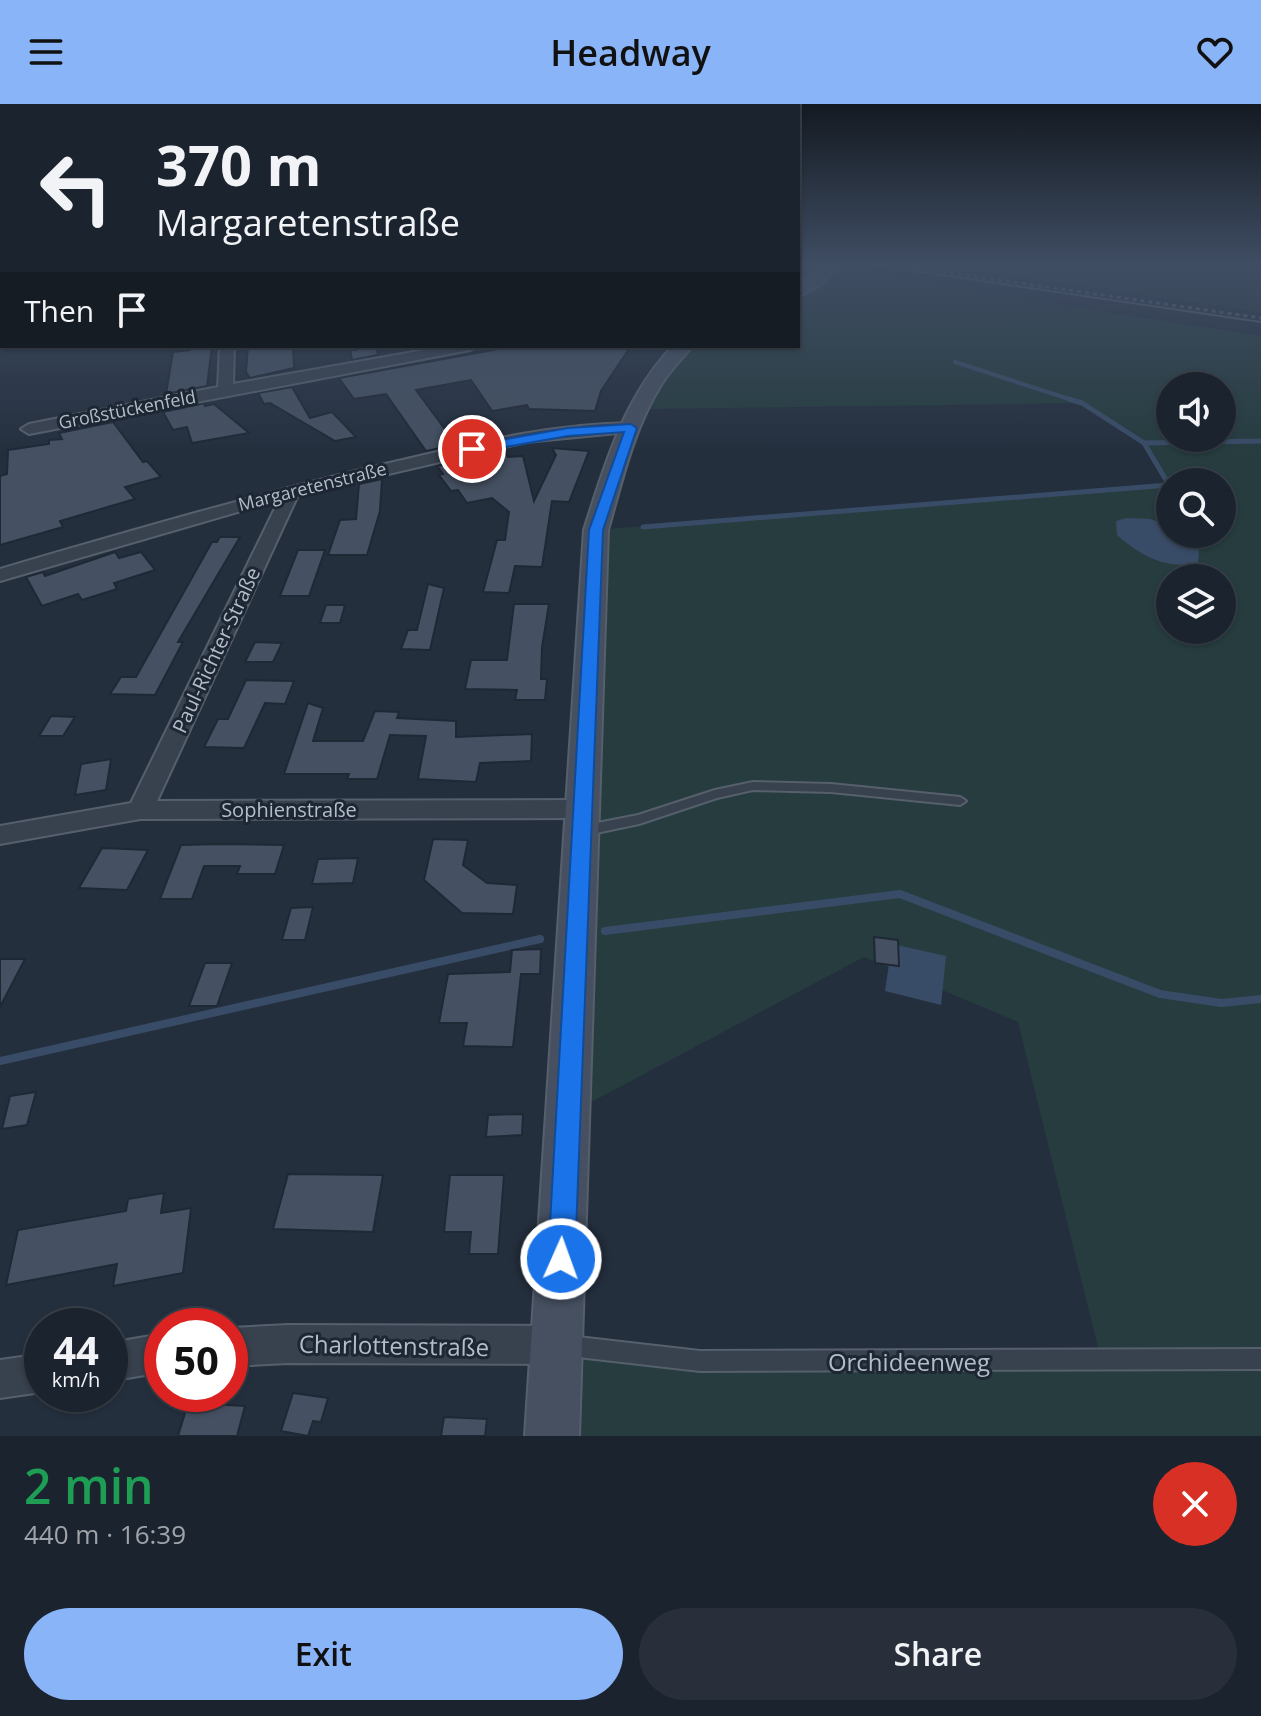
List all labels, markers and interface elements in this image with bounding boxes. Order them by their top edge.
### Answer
text: Headway [550,28,711,77]
icon: menu [24,30,68,74]
icon: heart [1193,30,1237,74]
text: 370 m [156,126,322,202]
icon: left [24,136,128,240]
text: Margaretenstraße [156,198,460,247]
icon: arrive [110,288,154,332]
text: Then [24,290,94,331]
map controls [1156,372,1236,644]
button: sound [1156,372,1236,452]
street label: Großstückenfeld [56,384,198,434]
pin [438,415,506,483]
icon: arrive [450,427,494,471]
street label: Margaretenstraße [235,456,389,516]
button: search [1156,468,1236,548]
street label: Paul-Richter-Straße [166,563,266,737]
button: layers [1156,564,1236,644]
street label: Sophienstraße [221,796,357,823]
position arrow [519,1217,603,1301]
speed limit sign: 50 [144,1308,248,1412]
text: 44 [53,1322,99,1377]
street label: Charlottenstraße [299,1327,489,1363]
street label: Orchideenweg [828,1345,990,1378]
text: km/h [52,1366,100,1393]
text: 2 min [24,1453,154,1518]
button: close [1153,1462,1237,1546]
text: 440 m · 16:39 [24,1516,186,1552]
button: Exit [24,1608,623,1700]
button: Share [639,1608,1237,1700]

